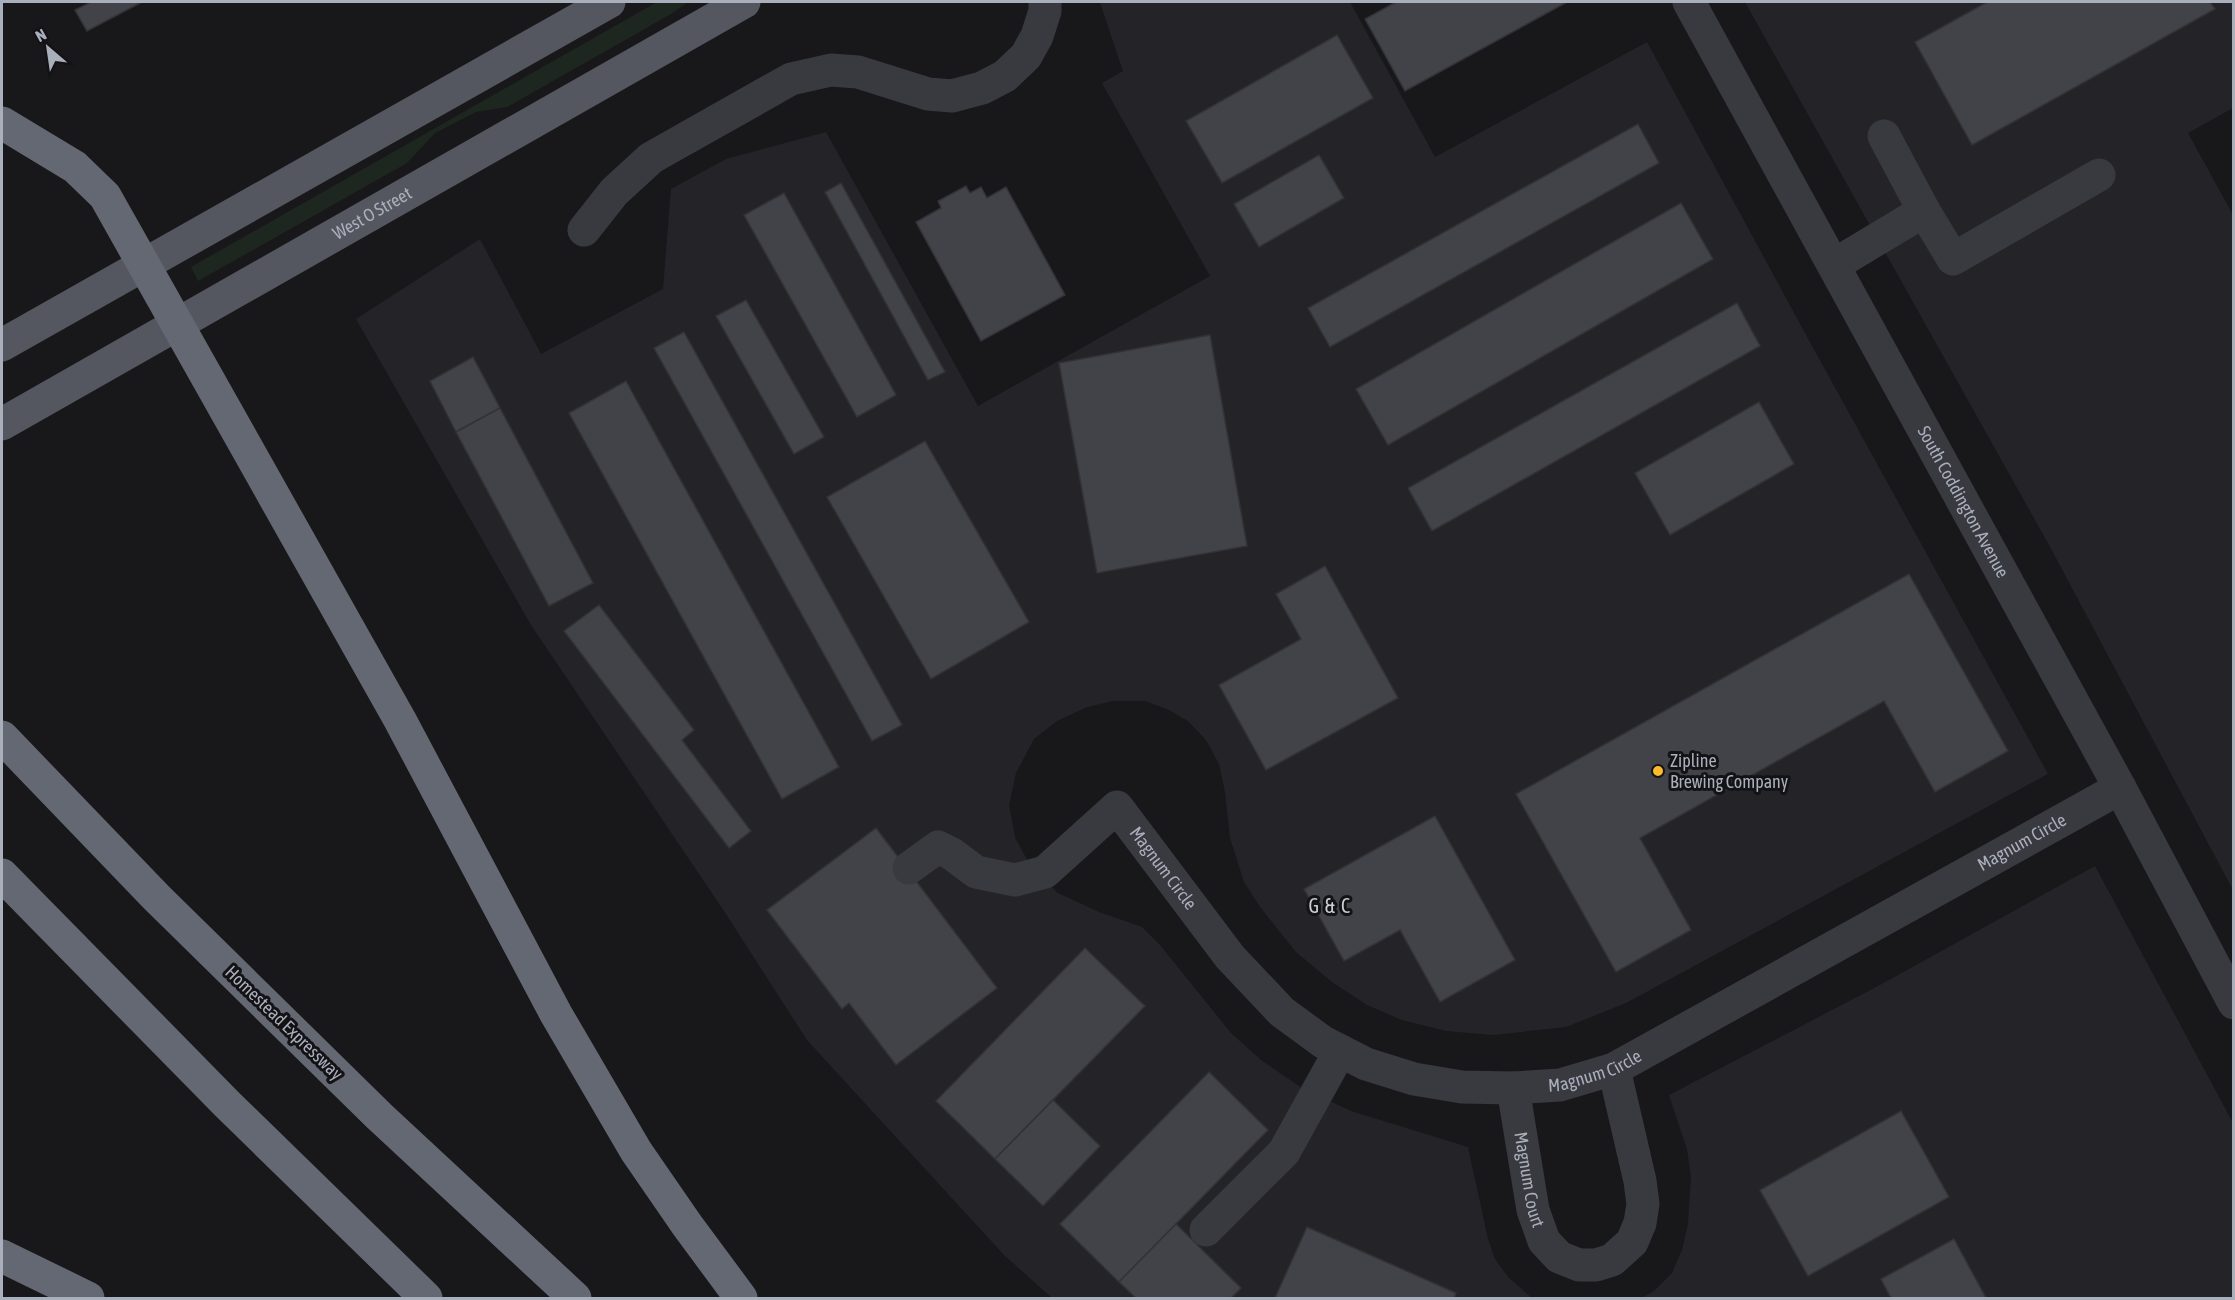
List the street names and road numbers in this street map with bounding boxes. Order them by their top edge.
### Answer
street label: West O Street [329,182,415,244]
street label: South Coddington Avenue [1913,422,2014,581]
street label: Magnum Circle [1974,809,2070,875]
street label: Magnum Circle [1126,822,1201,913]
street label: Homestead Expressway [221,961,347,1084]
street label: Magnum Circle [1547,1045,1645,1096]
street label: Magnum Court [1510,1130,1549,1230]

